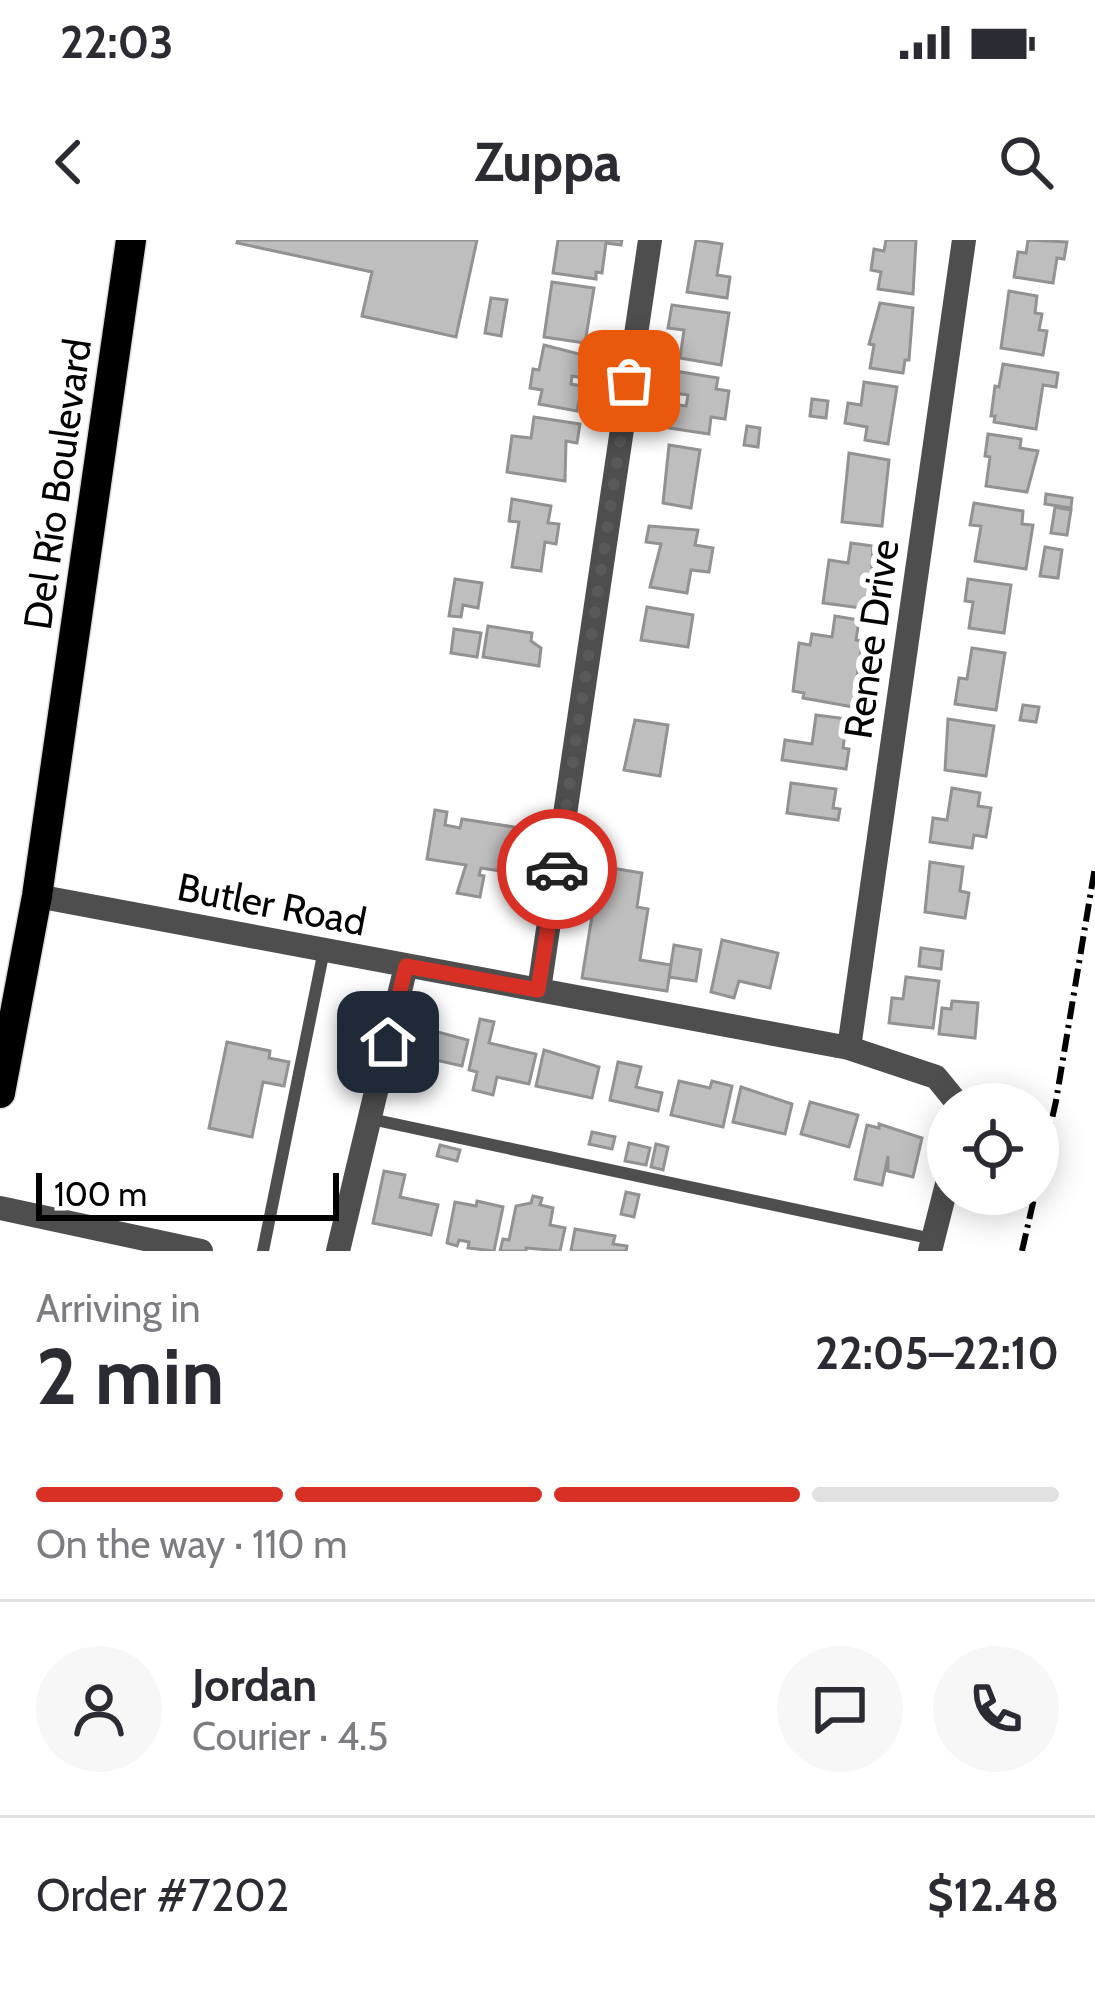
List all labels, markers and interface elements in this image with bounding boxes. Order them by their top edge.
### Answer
text: 22:03 [60,15,174,69]
icon: back [36,129,102,195]
text: Zuppa [474,129,621,195]
icon: search [993,129,1059,195]
pin [578,330,680,432]
street label: Del Río Boulevard [13,336,101,632]
icon: bag [596,348,662,414]
street label: Renee Drive [833,536,909,742]
courier [497,809,617,929]
icon: car [524,836,590,902]
street label: Butler Road [174,862,370,946]
pin [337,991,439,1093]
icon: home [355,1009,421,1075]
map controls [927,1083,1059,1215]
button: locate [927,1083,1059,1215]
scale bar [36,1167,339,1220]
text: 100 m [54,1174,147,1214]
text: Arriving in [36,1284,200,1332]
text: 22:05–22:10 [815,1326,1059,1380]
text: 2 min [36,1329,224,1424]
text: On the way · 110 m [36,1520,348,1568]
button: person [36,1646,162,1772]
button: chat [777,1646,903,1772]
button: phone [933,1646,1059,1772]
text: Jordan [192,1658,317,1712]
text: Courier · 4.5 [192,1712,388,1760]
text: Order #7202 [36,1868,289,1922]
text: $12.48 [927,1868,1059,1922]

